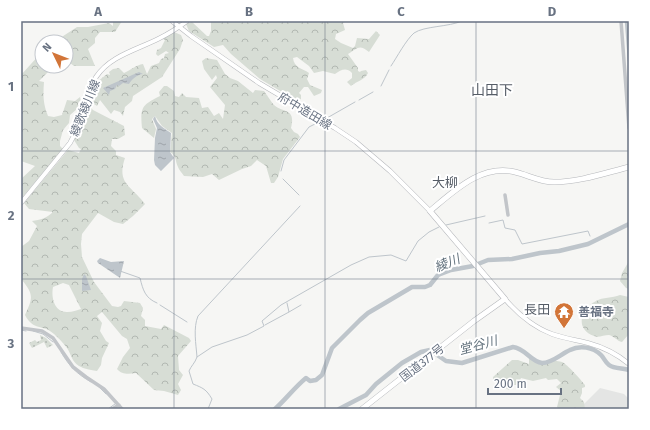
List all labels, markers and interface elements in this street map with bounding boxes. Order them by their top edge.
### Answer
text: A [93,4,102,19]
text: B [245,4,253,19]
text: C [397,4,405,19]
text: D [548,4,557,19]
north arrow [34,34,74,74]
text: N [40,40,54,55]
street label: 綾歌綾川線 [67,78,103,138]
text: 1 [8,79,14,94]
district label: 山田下 [471,82,513,99]
street label: 府中造田線 [276,90,334,132]
district label: 大柳 [432,175,458,190]
text: 2 [8,208,15,223]
water label: 綾川 [432,250,464,275]
temple icon: 善福寺 [553,301,575,329]
district label: 長田 [524,302,550,317]
place label: 善福寺 [578,305,614,319]
water label: 堂谷川 [457,332,501,357]
text: 3 [7,336,15,351]
street label: 国道377号 [397,341,447,385]
scale bar [488,370,561,396]
text: 200 m [494,377,527,391]

